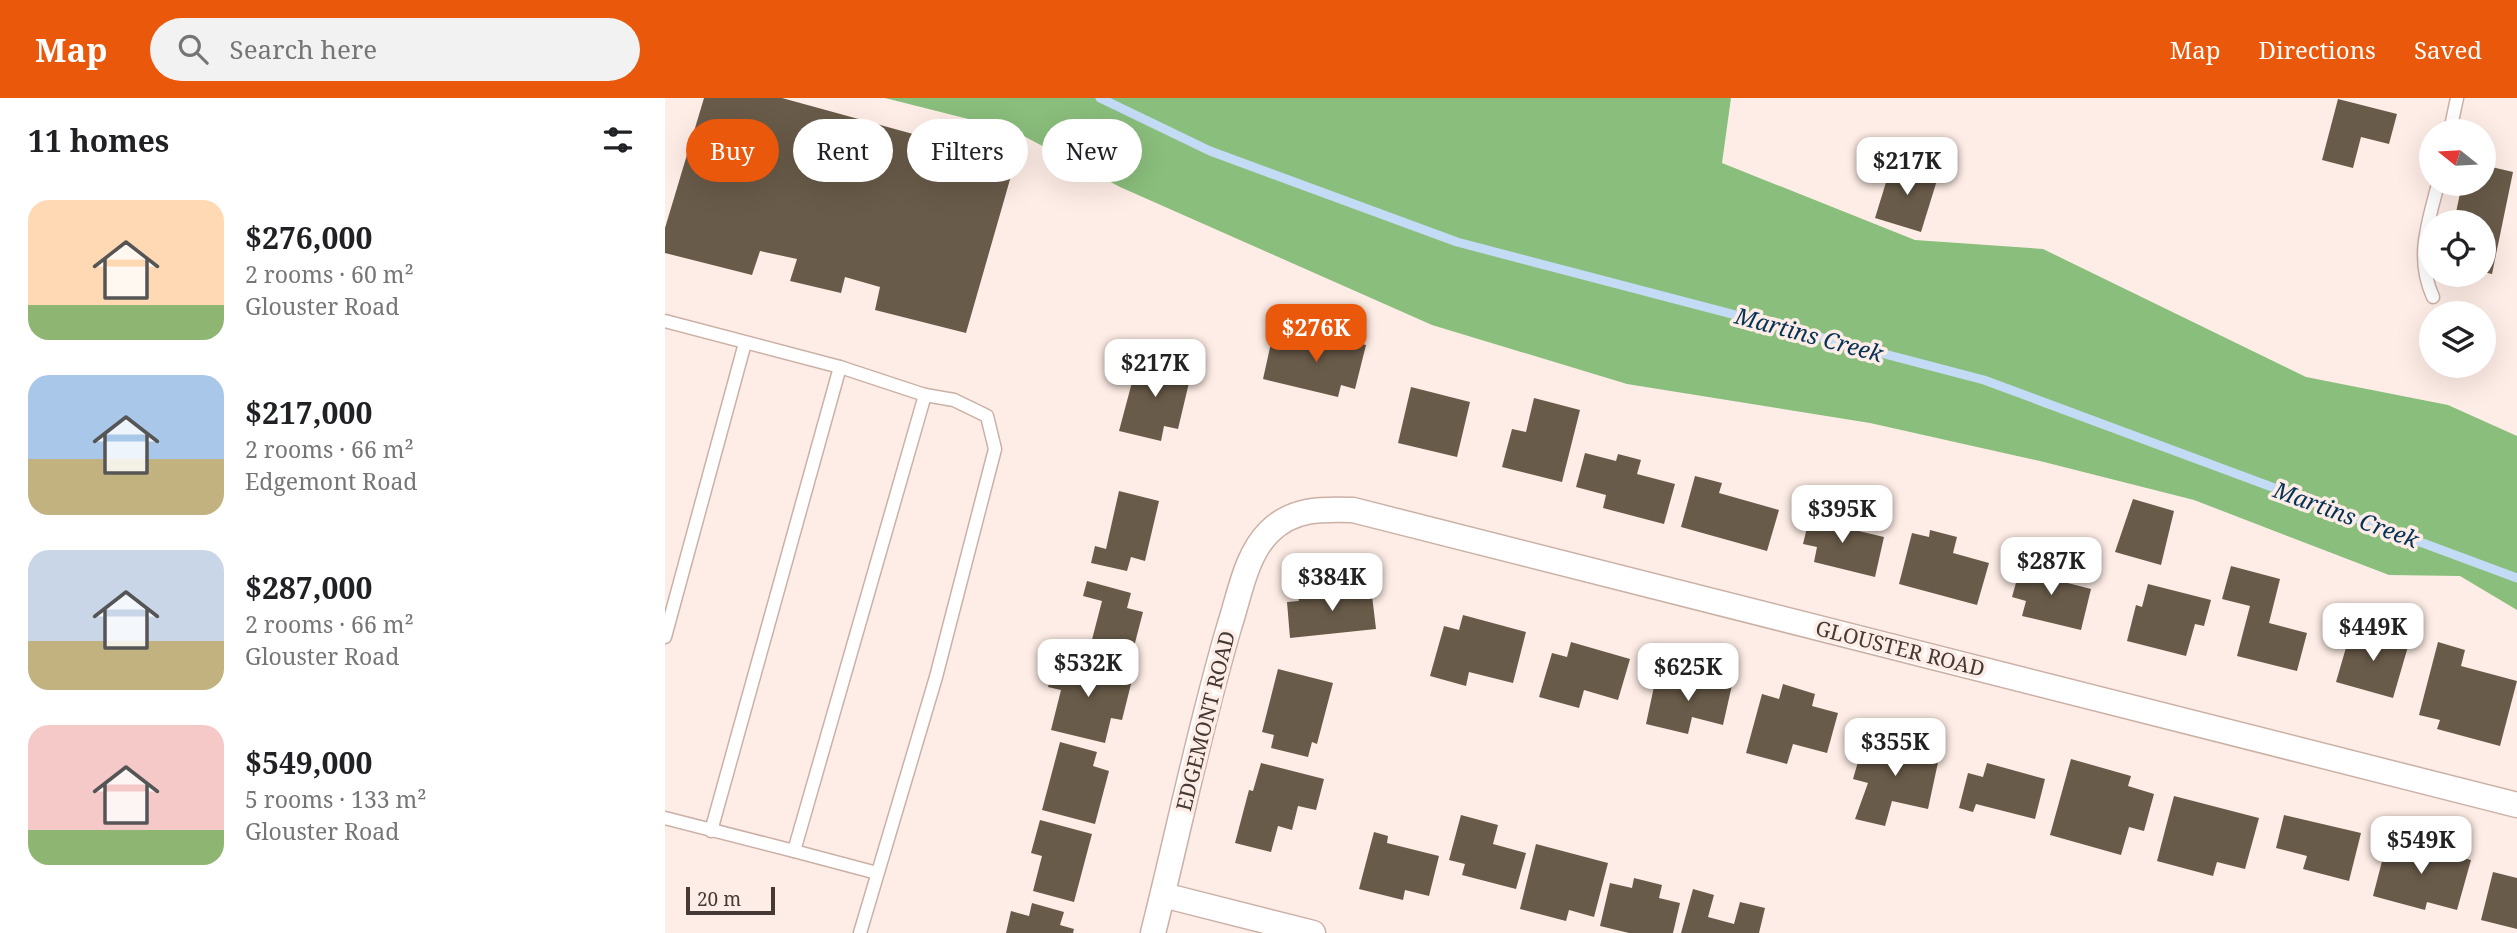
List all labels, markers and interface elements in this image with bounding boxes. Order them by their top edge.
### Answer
search box [150,18,640,81]
text: Map [35,27,108,72]
icon: search [174,30,212,68]
text: Search here [230,31,377,67]
text: Map [2170,33,2221,66]
text: Directions [2259,33,2376,66]
text: Saved [2414,33,2482,66]
chip: Buy [686,119,779,182]
chip: Rent [793,119,893,182]
chip: Filters [907,119,1028,182]
chip: New [1042,119,1142,182]
north arrow [2419,119,2495,196]
map controls [2419,119,2496,378]
text: 11 homes [28,120,169,161]
icon: filters [599,121,637,159]
pin: $217K [1858,138,1956,197]
text: $217K [1873,144,1941,176]
button: locate [2419,210,2496,287]
text: $276,000 [245,217,372,258]
icon: home [84,228,168,312]
text: 2 rooms · 60 m² [245,258,414,290]
text: Glouster Road [245,290,399,322]
water label: Martins Creek [1731,299,1888,369]
button: layers [2419,301,2496,378]
pin: $276K [1267,304,1365,364]
text: $276K [1282,311,1350,343]
pin: $217K [1106,340,1204,399]
text: $217K [1121,346,1189,378]
text: $217,000 [245,392,372,433]
icon: home [84,403,168,487]
text: 2 rooms · 66 m² [245,433,414,465]
text: Edgemont Road [245,465,417,497]
water label: Martins Creek [2268,473,2424,555]
pin: $395K [1793,486,1891,545]
text: $395K [1808,492,1876,524]
pin: $287K [2002,538,2100,597]
text: $287K [2017,544,2085,576]
pin: $384K [1283,554,1381,613]
text: $384K [1298,560,1366,592]
text: $287,000 [245,567,372,608]
icon: home [84,578,168,662]
pin: $449K [2324,603,2422,663]
text: 2 rooms · 66 m² [245,608,414,640]
text: $449K [2339,610,2407,642]
street label: GLOUSTER ROAD [1813,613,1988,683]
street label: EDGEMONT ROAD [1169,628,1241,814]
text: Glouster Road [245,640,399,672]
pin: $532K [1039,640,1137,699]
pin: $625K [1639,644,1737,703]
text: $532K [1054,646,1122,678]
text: $625K [1654,650,1722,682]
pin: $355K [1846,718,1944,778]
text: $355K [1861,725,1929,757]
text: $549,000 [245,742,372,783]
icon: home [84,753,168,837]
text: 5 rooms · 133 m² [245,783,427,815]
text: Glouster Road [245,815,399,847]
pin: $549K [2372,816,2470,876]
text: $549K [2387,823,2455,855]
scale bar [686,884,775,916]
text: 20 m [697,886,741,912]

